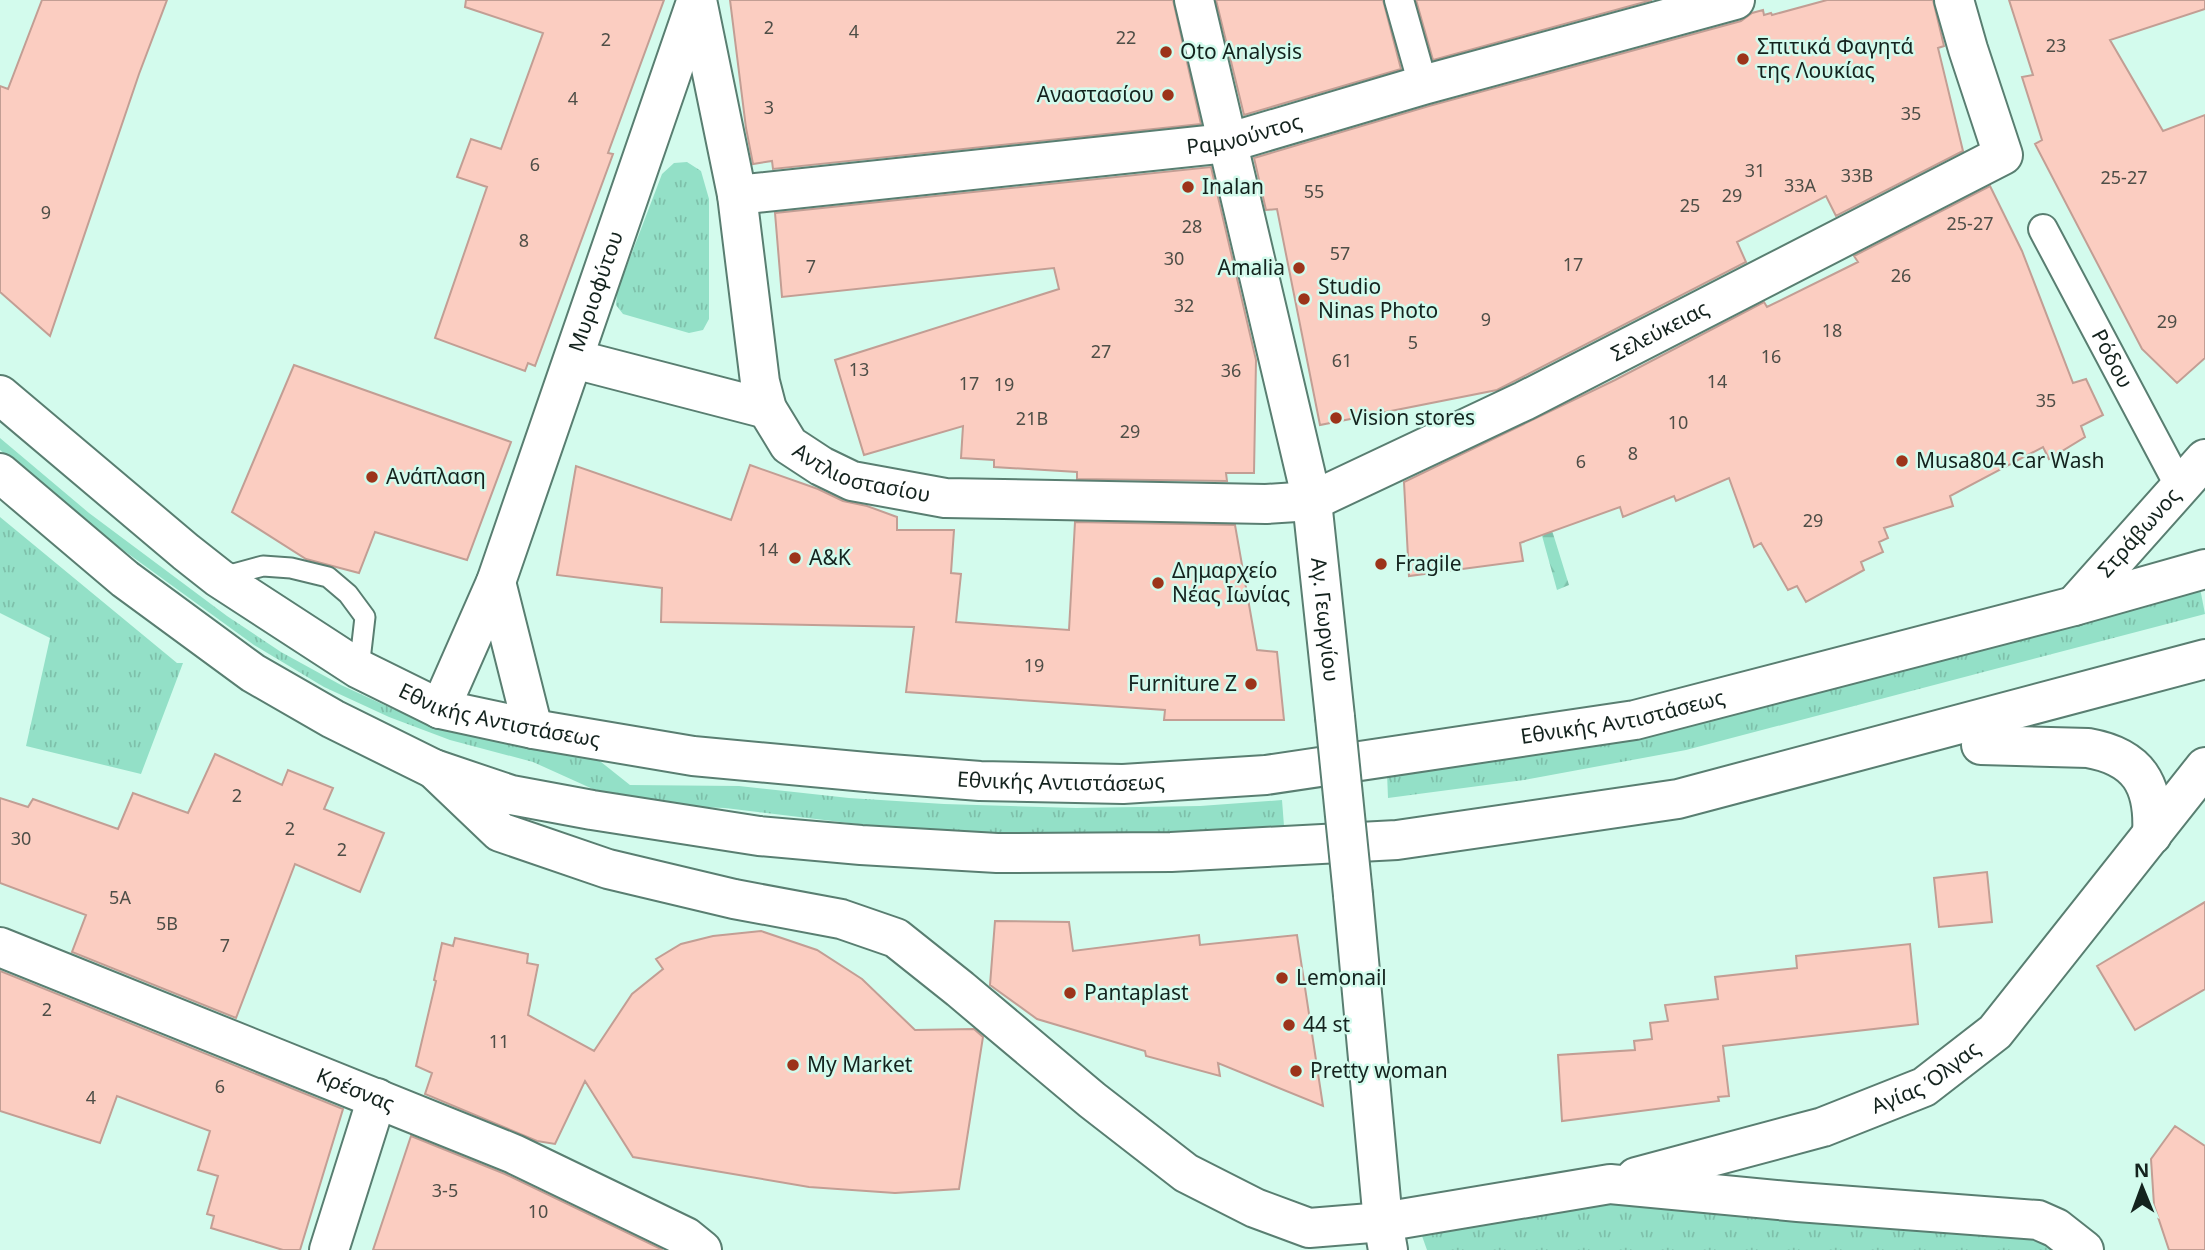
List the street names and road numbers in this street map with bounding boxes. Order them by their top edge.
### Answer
street label: Ραμνούντος [1185,107,1305,160]
street label: Μυριοφύτου [561,227,629,356]
street label: Σελεύκειας [1606,294,1713,367]
street label: Ρόδου [2086,324,2140,393]
street label: Αντλιοστασίου [788,436,933,508]
street label: Στράβωνος [2091,481,2186,583]
street label: Αγ. Γεωργίου [1305,556,1346,683]
street label: Εθνικής Αντιστάσεως [394,676,603,753]
street label: Εθνικής Αντιστάσεως [1519,682,1728,750]
street label: Εθνικής Αντιστάσεως [956,764,1165,797]
street label: Αγίας Όλγας [1867,1034,1985,1119]
street label: Κρέσνας [312,1061,399,1117]

